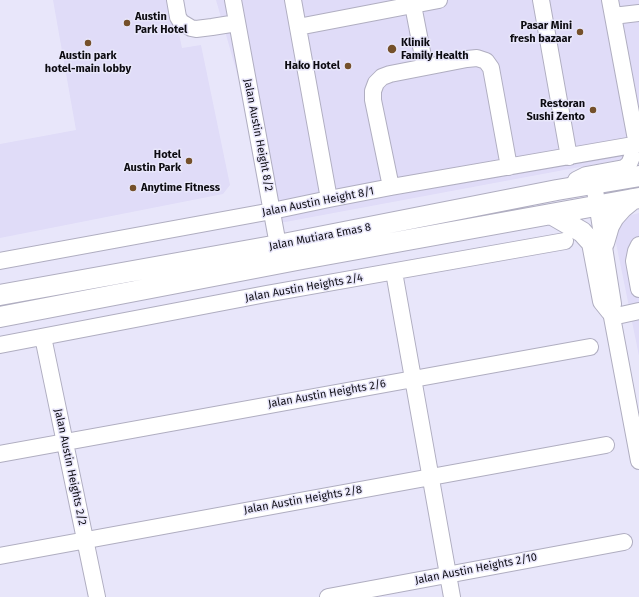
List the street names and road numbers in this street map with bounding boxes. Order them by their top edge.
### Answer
street label: Jalan Austin Height 8/2 [241,78,275,192]
street label: Jalan Austin Height 8/1 [261,185,375,219]
street label: Jalan Mutiara Emas 8 [268,221,372,253]
street label: Jalan Austin Heights 2/4 [244,271,364,305]
street label: Jalan Austin Heights 2/6 [267,377,387,411]
street label: Jalan Austin Heights 2/2 [51,407,89,527]
street label: Jalan Austin Heights 2/8 [243,483,363,517]
street label: Jalan Austin Heights 2/10 [414,551,538,587]

